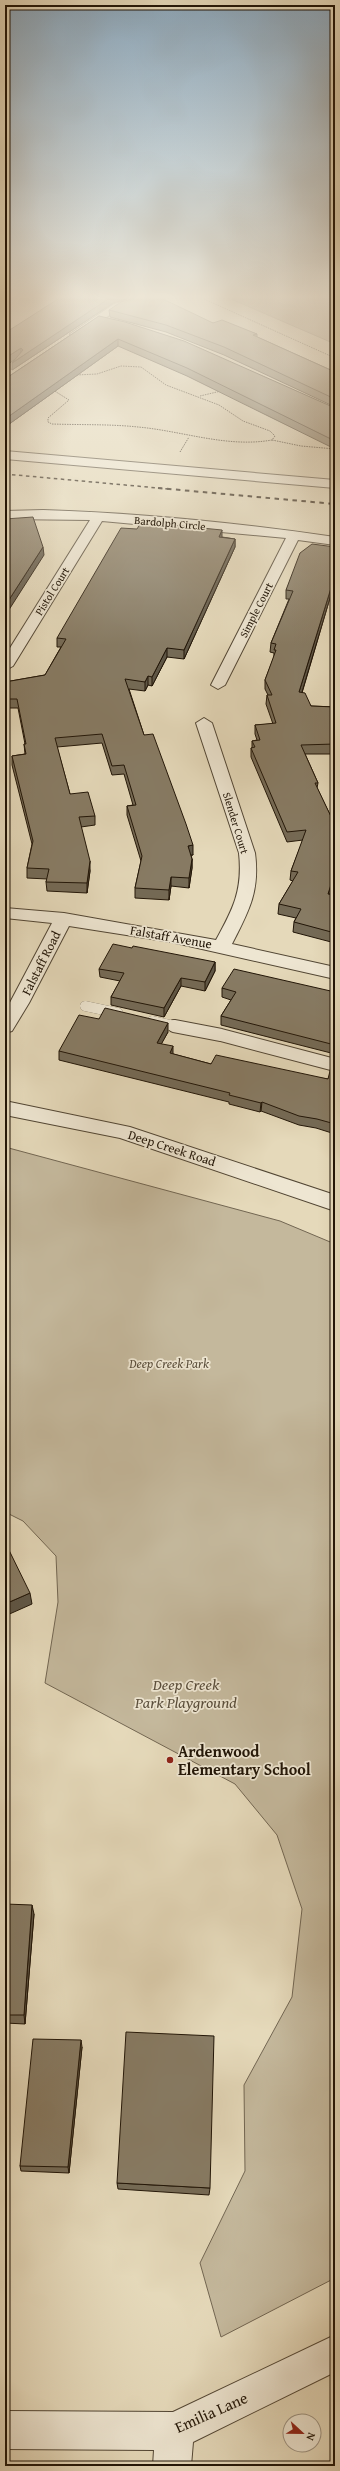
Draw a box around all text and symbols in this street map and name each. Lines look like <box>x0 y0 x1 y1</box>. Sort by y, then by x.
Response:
street label: Bardolph Circle <box>134 512 206 534</box>
street label: Pistol Court <box>31 564 73 618</box>
street label: Simple Court <box>235 580 277 640</box>
street label: Slender Court <box>219 790 253 856</box>
street label: Falstaff Avenue <box>129 920 213 954</box>
street label: Falstaff Road <box>17 927 65 998</box>
street label: Deep Creek Road <box>126 1125 218 1171</box>
park label: Deep Creek Park <box>128 1354 209 1373</box>
park label: Deep Creek Park Playground <box>134 1672 237 1714</box>
place label: Ardenwood Elementary School <box>178 1739 311 1781</box>
marker: Ardenwood Elementary School <box>165 1755 175 1765</box>
street label: Emilia Lane <box>171 2385 251 2439</box>
north arrow <box>282 2413 322 2453</box>
text: N <box>302 2430 320 2444</box>

